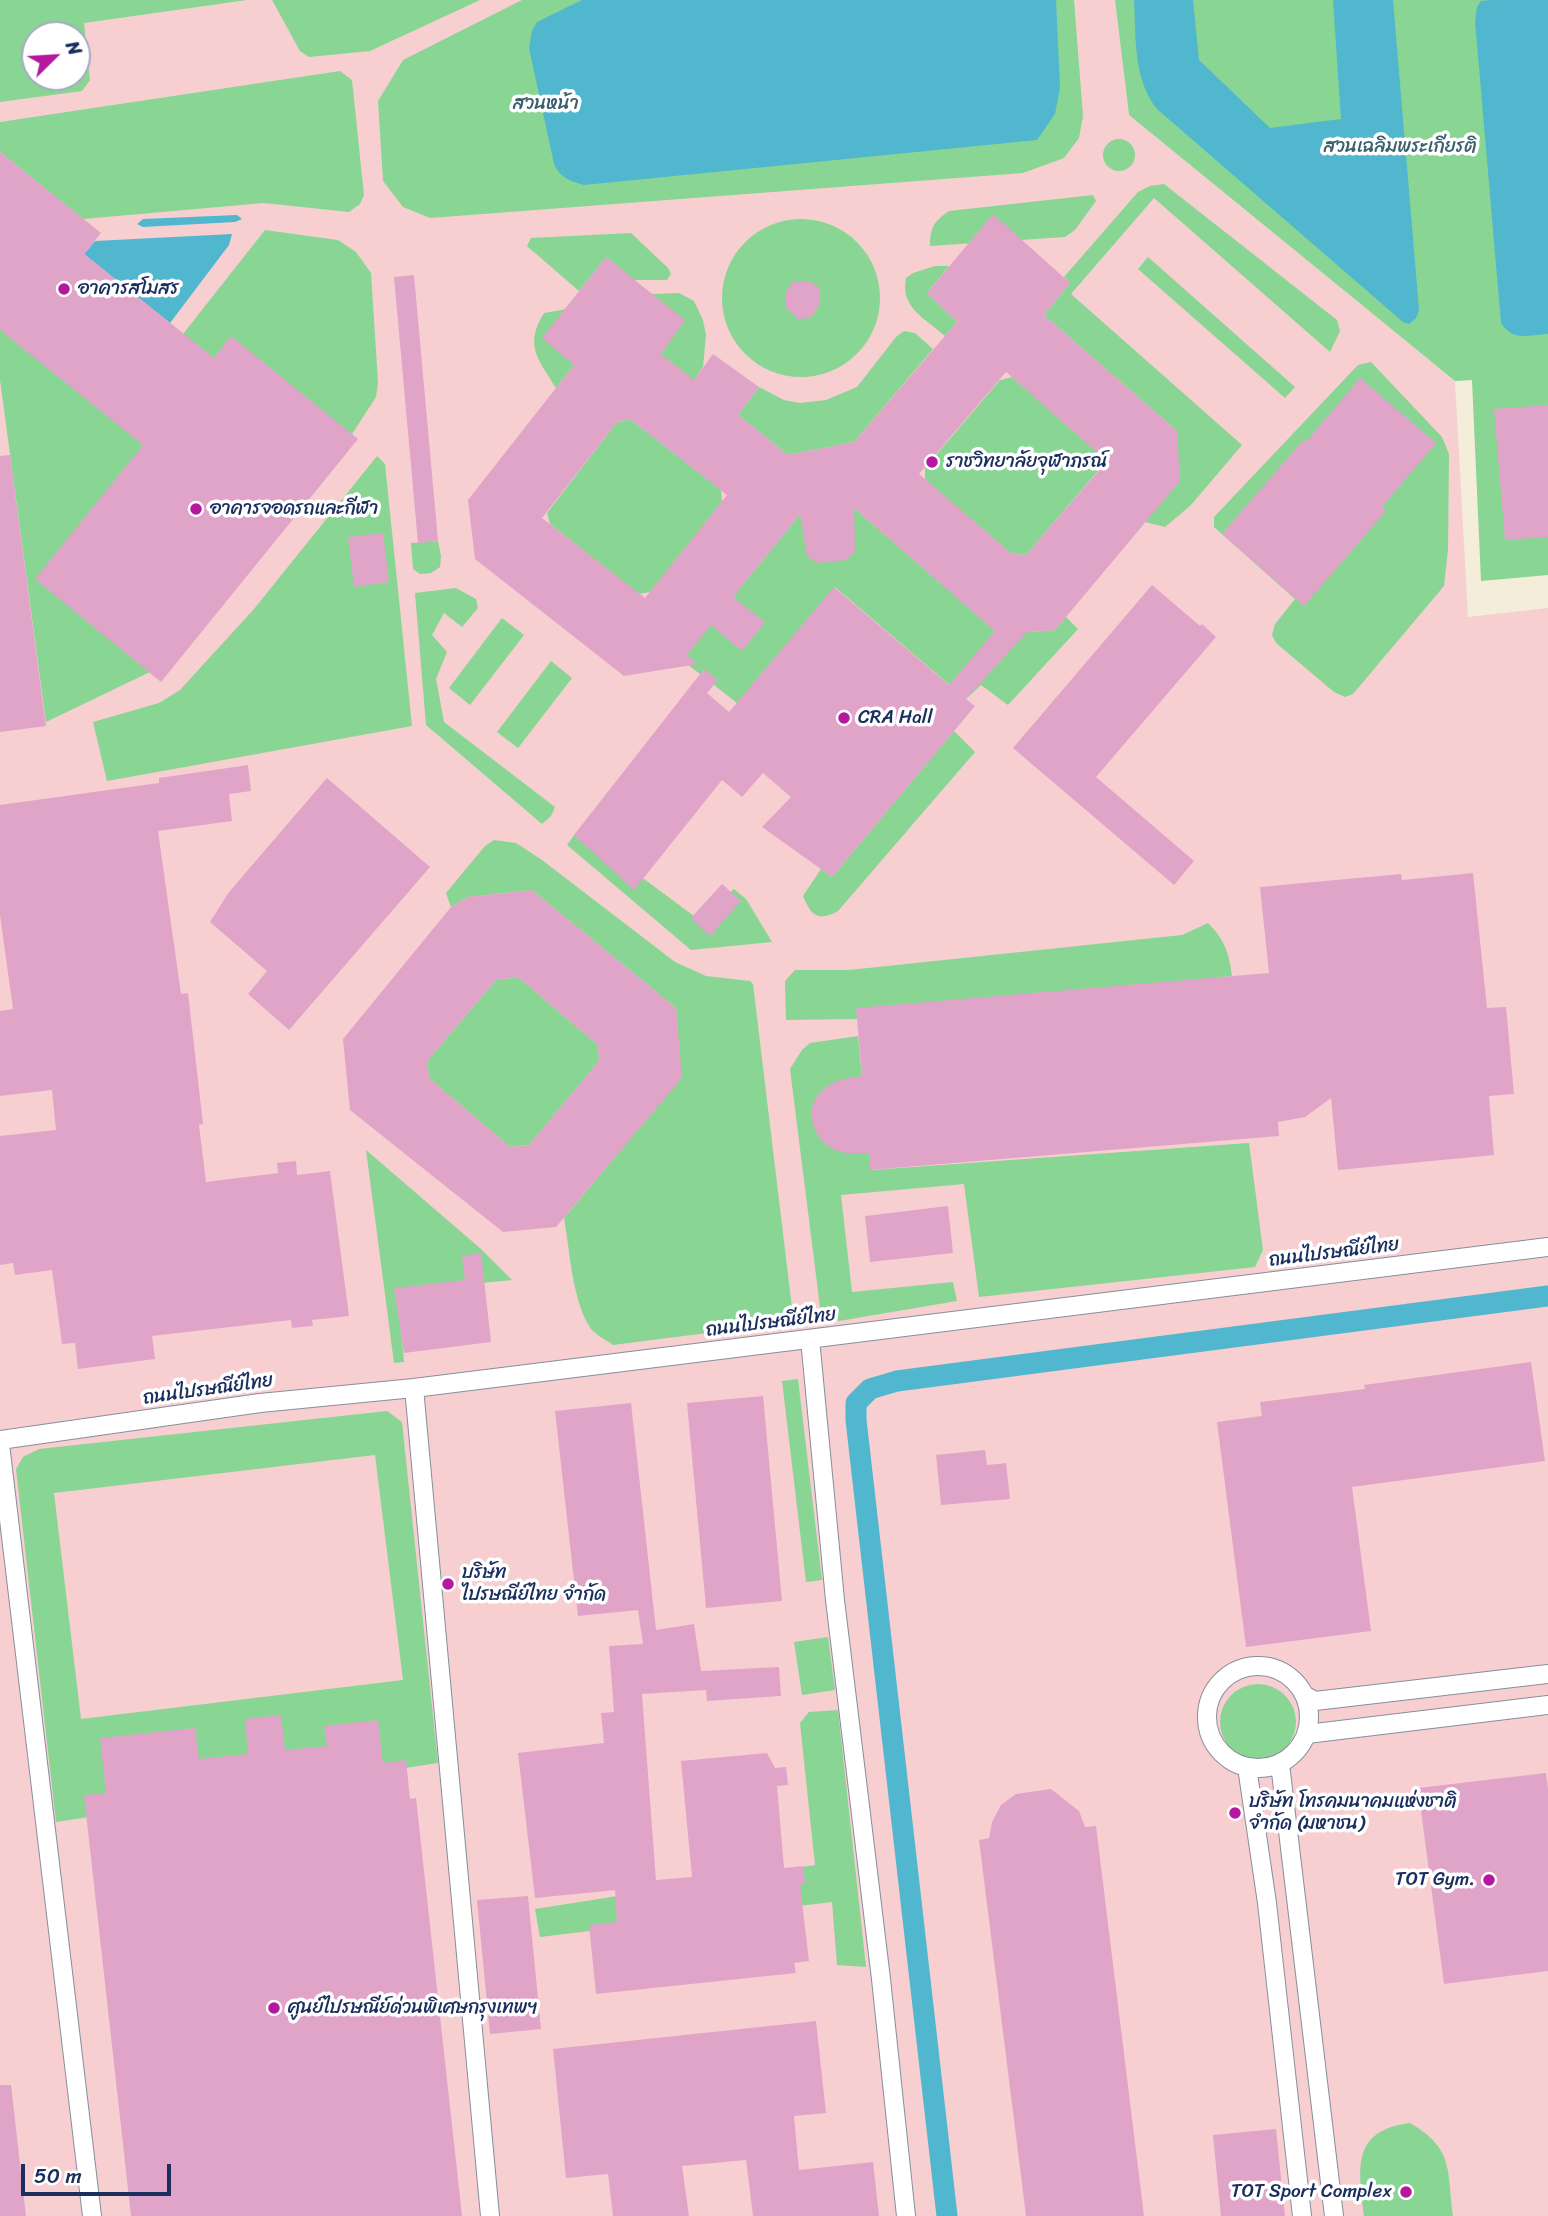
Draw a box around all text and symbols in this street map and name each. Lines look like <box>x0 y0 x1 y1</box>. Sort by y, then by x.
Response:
north arrow <box>21 21 91 91</box>
text: N <box>56 35 92 61</box>
park label: สวนหน้า <box>513 93 579 115</box>
park label: สวนเฉลิมพระเกียรติ <box>1324 136 1476 158</box>
place label: อาคารสโมสร <box>78 278 179 300</box>
marker: อาคารสโมสร <box>56 281 72 297</box>
place label: ราชวิทยาลัยจุฬาภรณ์ <box>946 451 1107 473</box>
marker: ราชวิทยาลัยจุฬาภรณ์ <box>924 454 940 470</box>
place label: อาคารจอดรถและกีฬา <box>210 498 378 520</box>
marker: อาคารจอดรถและกีฬา <box>188 501 204 517</box>
place label: CRA Hall <box>858 707 933 729</box>
marker: CRA Hall <box>836 710 852 726</box>
street label: ถนนไปรษณีย์ไทย <box>1267 1234 1401 1272</box>
street label: ถนนไปรษณีย์ไทย <box>704 1304 838 1342</box>
street label: ถนนไปรษณีย์ไทย <box>141 1370 275 1410</box>
place label: บริษัท ไปรษณีย์ไทย จำกัด <box>462 1562 606 1606</box>
marker: บริษัท ไปรษณีย์ไทย จำกัด <box>440 1576 456 1592</box>
place label: บริษัท โทรคมนาคมแห่งชาติ จำกัด (มหาชน) <box>1249 1791 1456 1835</box>
marker: บริษัท โทรคมนาคมแห่งชาติ จำกัด (มหาชน) <box>1227 1805 1243 1821</box>
place label: TOT Gym. <box>1395 1869 1475 1891</box>
marker: TOT Gym. <box>1481 1872 1497 1888</box>
place label: ศูนย์ไปรษณีย์ด่วนพิเศษกรุงเทพฯ <box>288 1997 538 2019</box>
marker: ศูนย์ไปรษณีย์ด่วนพิเศษกรุงเทพฯ <box>266 2000 282 2016</box>
scale bar <box>24 2150 175 2194</box>
text: 50 m <box>34 2157 82 2195</box>
place label: TOT Sport Complex <box>1231 2181 1392 2203</box>
marker: TOT Sport Complex <box>1398 2184 1414 2200</box>

